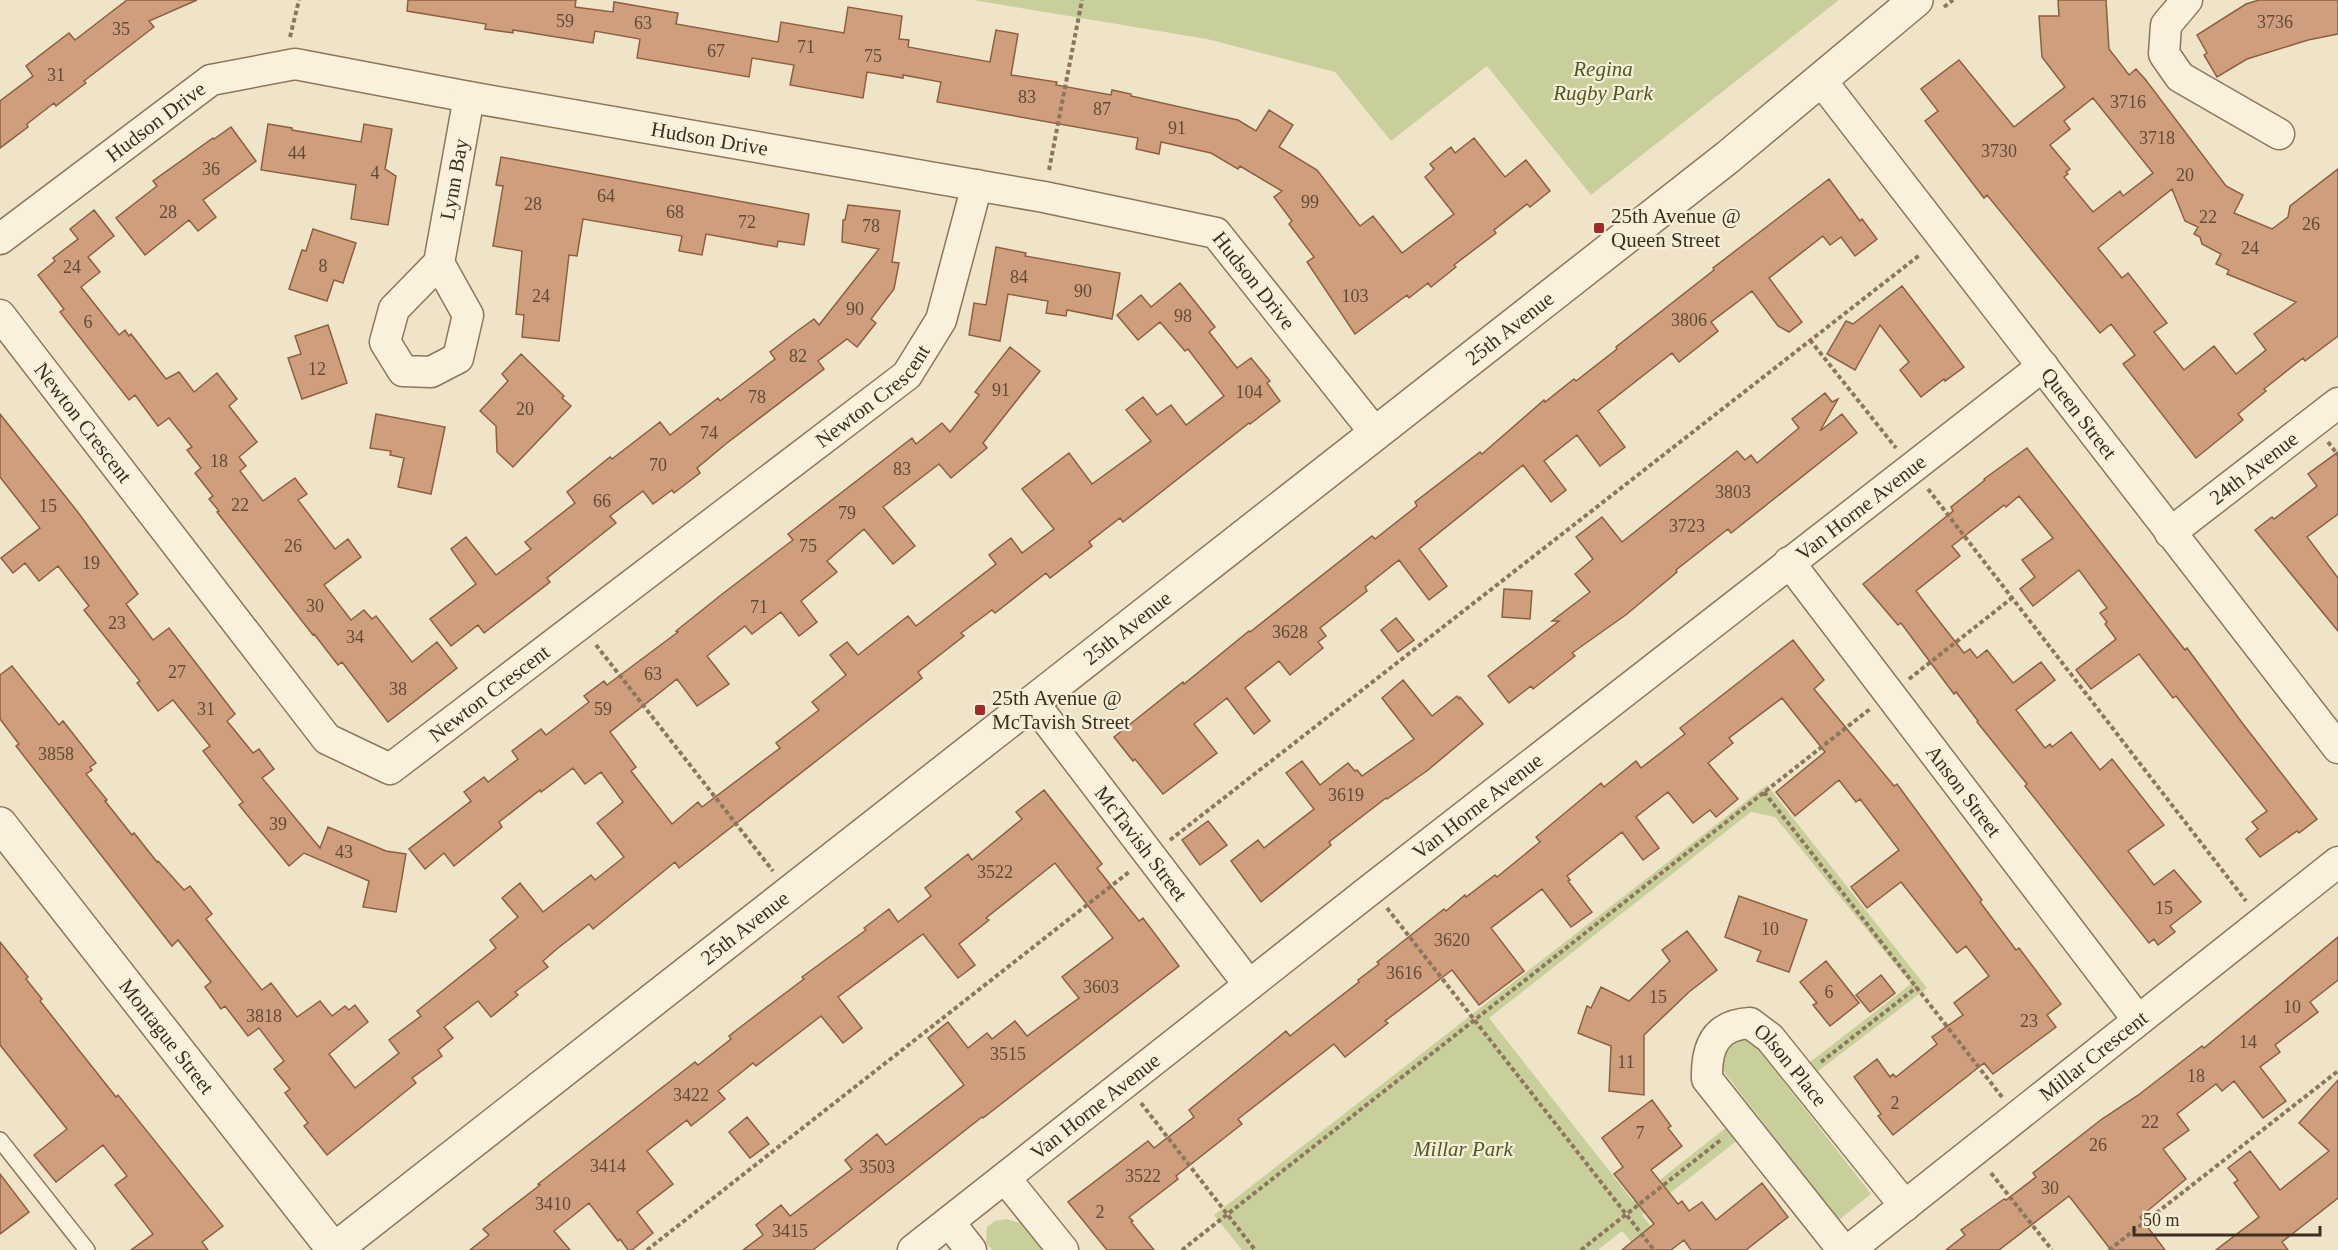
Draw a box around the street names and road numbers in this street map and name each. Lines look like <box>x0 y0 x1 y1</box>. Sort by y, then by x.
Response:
street label: Hudson Drive <box>101 76 210 167</box>
street label: Hudson Drive <box>649 117 770 161</box>
street label: Lynn Bay <box>435 136 473 222</box>
street label: Hudson Drive <box>1208 227 1300 334</box>
street label: 25th Avenue <box>1461 286 1558 370</box>
street label: Newton Crescent <box>811 340 935 452</box>
street label: Newton Crescent <box>29 358 137 488</box>
street label: Queen Street <box>2036 363 2122 464</box>
street label: 24th Avenue <box>2205 426 2303 510</box>
street label: Van Horne Avenue <box>1791 450 1931 566</box>
street label: 25th Avenue <box>1078 586 1176 670</box>
street label: Newton Crescent <box>424 640 554 747</box>
street label: Anson Street <box>1921 740 2006 842</box>
street label: Van Horne Avenue <box>1408 748 1547 864</box>
street label: McTavish Street <box>1090 781 1193 906</box>
street label: 25th Avenue <box>696 886 794 970</box>
street label: Montague Street <box>114 974 219 1099</box>
street label: Millar Crescent <box>2035 1006 2152 1106</box>
street label: Olson Place <box>1749 1018 1832 1111</box>
street label: Van Horne Avenue <box>1026 1048 1165 1165</box>

